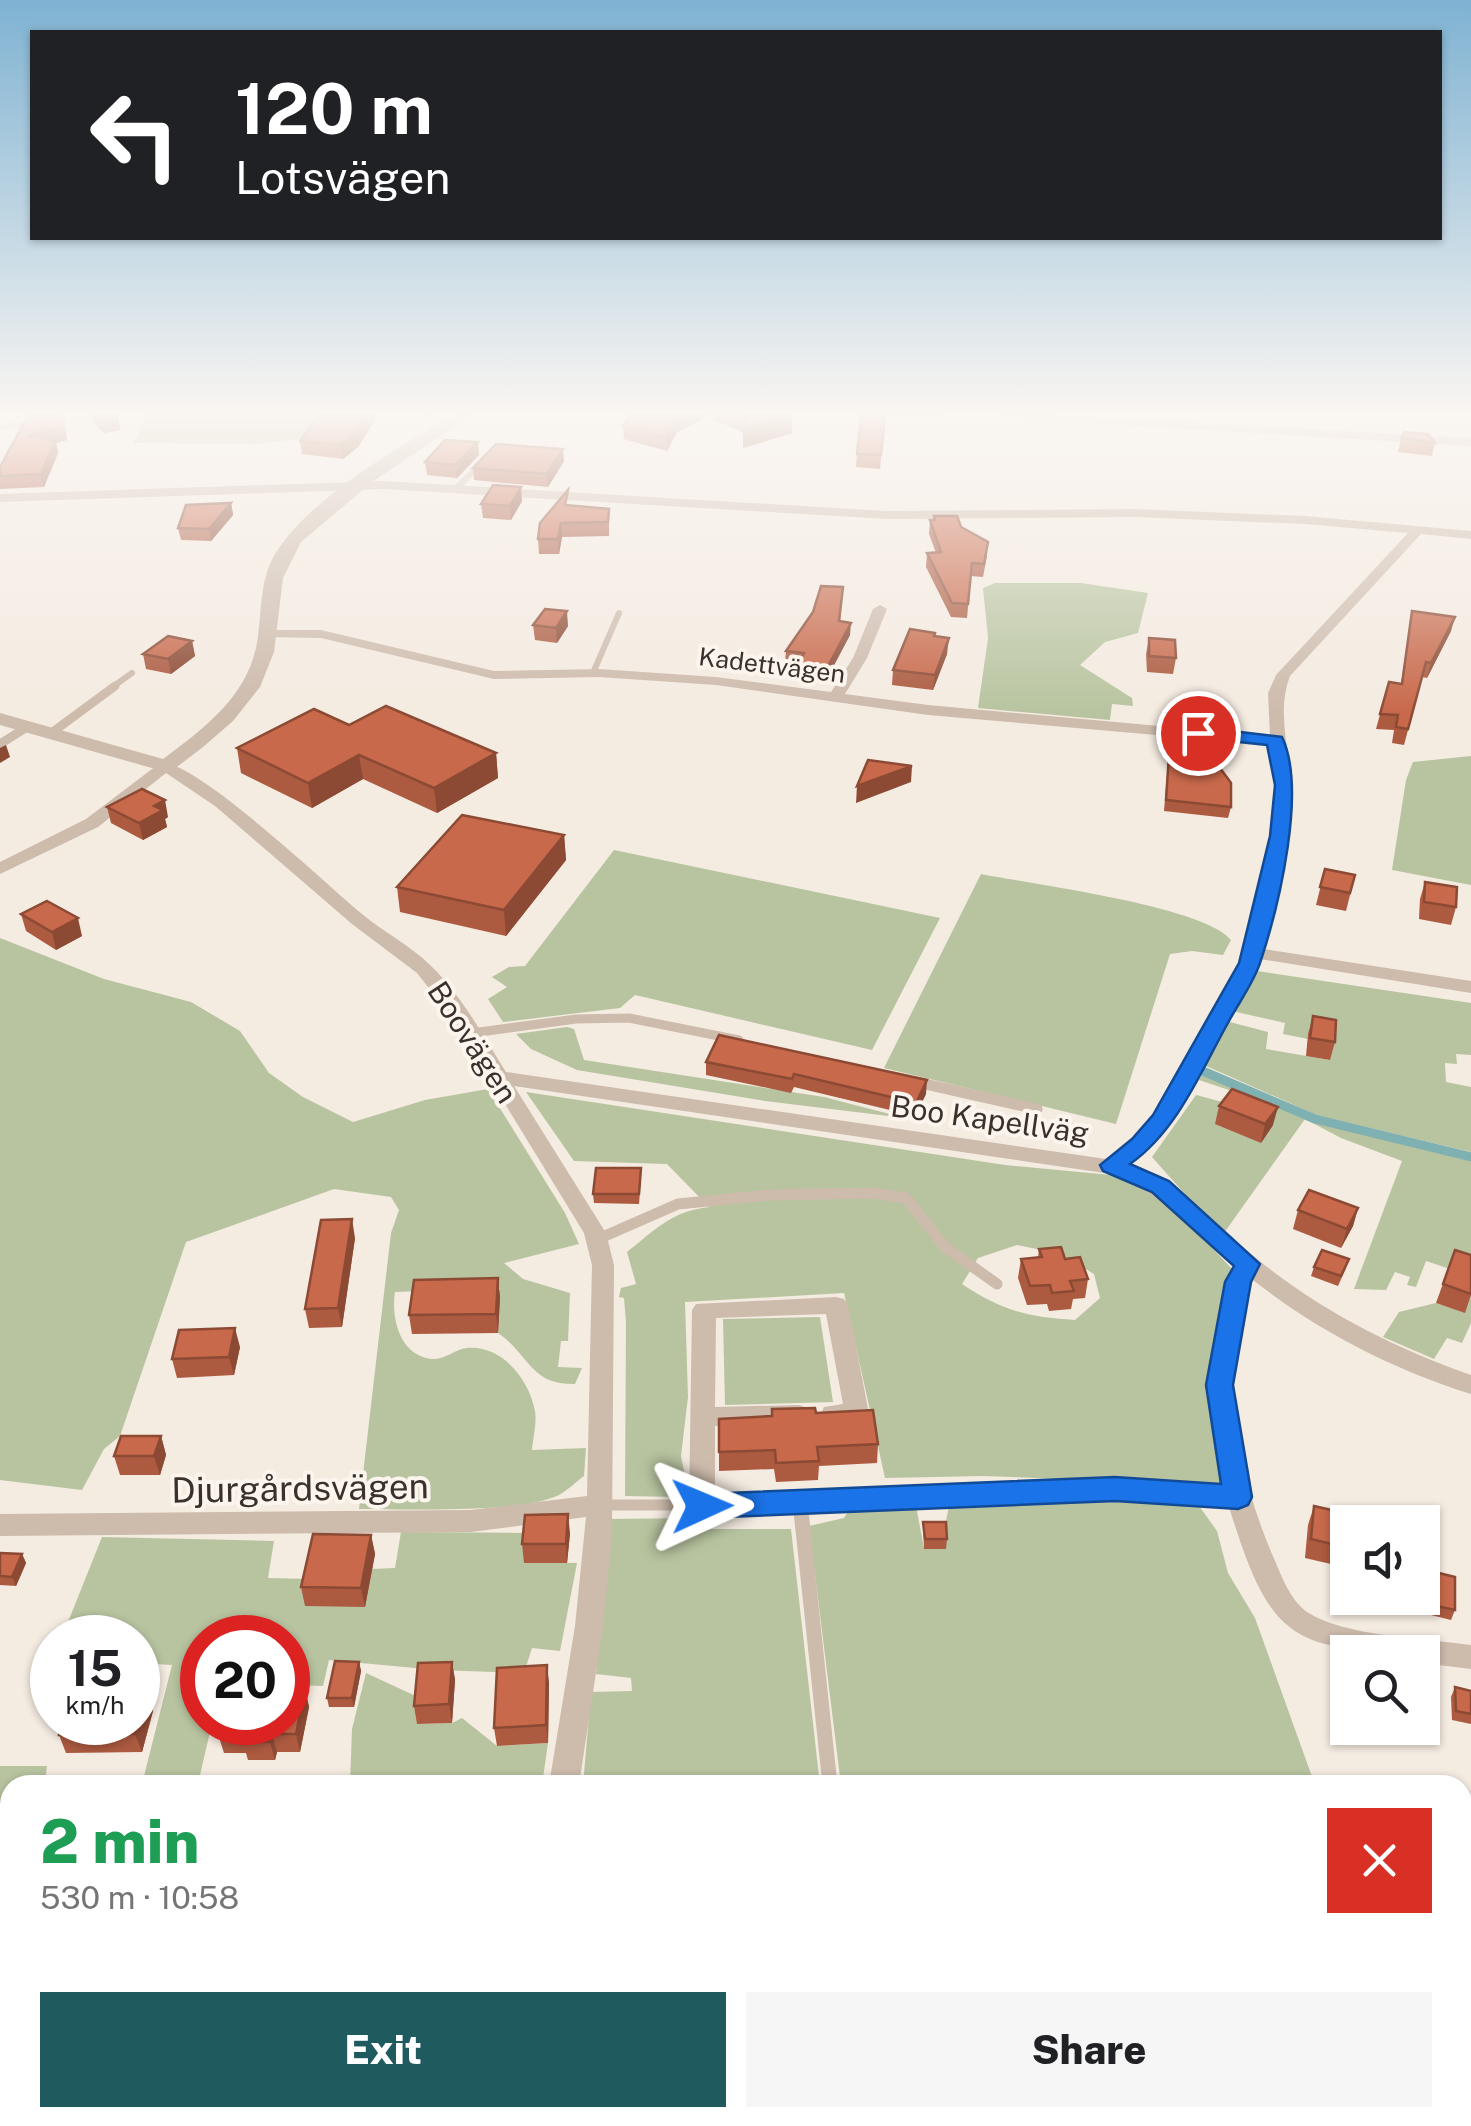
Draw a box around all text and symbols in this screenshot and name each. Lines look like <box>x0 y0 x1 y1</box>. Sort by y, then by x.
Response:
text: 120 m <box>235 67 433 150</box>
icon: left <box>70 70 200 200</box>
text: Lotsvägen <box>235 151 450 204</box>
street label: Kadettvägen <box>697 641 847 689</box>
pin <box>1156 691 1241 776</box>
icon: arrive <box>1171 706 1226 761</box>
street label: Boovägen <box>420 974 526 1110</box>
street label: Boo Kapellväg <box>888 1087 1092 1151</box>
position arrow <box>650 1454 754 1558</box>
street label: Djurgårdsvägen <box>171 1465 429 1511</box>
map controls <box>1330 1505 1440 1745</box>
button: sound <box>1330 1505 1440 1615</box>
speed limit sign: 20 <box>180 1615 310 1745</box>
button: search <box>1330 1635 1440 1745</box>
text: 15 <box>67 1638 123 1697</box>
text: km/h <box>66 1690 124 1720</box>
text: 2 min <box>40 1806 199 1877</box>
button: close <box>1327 1808 1432 1913</box>
text: 530 m · 10:58 <box>40 1879 239 1916</box>
button: Exit <box>40 1992 726 2107</box>
button: Share <box>746 1992 1432 2107</box>

